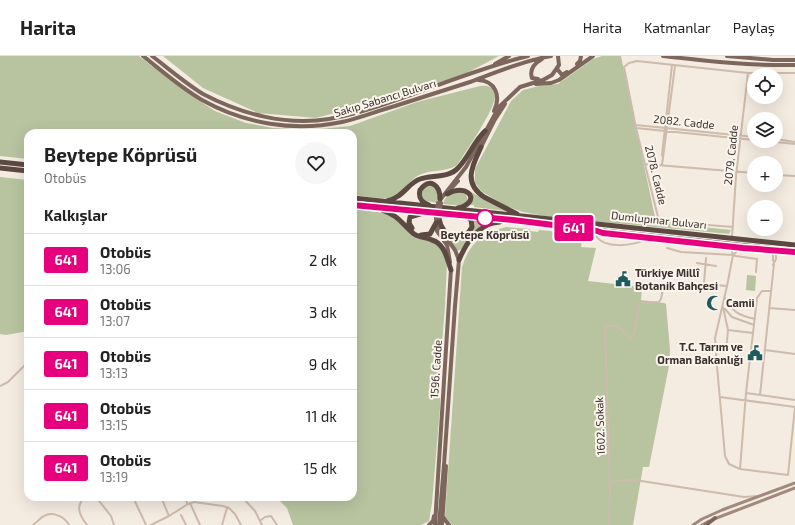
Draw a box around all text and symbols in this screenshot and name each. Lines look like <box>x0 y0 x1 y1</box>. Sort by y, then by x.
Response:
text: Harita <box>20 16 76 39</box>
text: Harita <box>583 19 622 36</box>
text: Katmanlar <box>644 19 711 36</box>
text: Paylaş <box>733 19 775 36</box>
map controls <box>747 68 783 236</box>
button: locate <box>747 68 783 104</box>
street label: Sakıp Sabancı Bulvarı <box>332 76 437 119</box>
street label: 2082. Cadde <box>653 112 715 131</box>
button: layers <box>747 112 783 148</box>
street label: 2079. Cadde <box>721 124 740 186</box>
button: heart <box>295 142 337 184</box>
text: Beytepe Köprüsü <box>44 143 197 166</box>
street label: 2078. Cadde <box>643 144 670 206</box>
button: + <box>747 156 783 192</box>
text: Otobüs <box>44 170 86 186</box>
button: − <box>747 200 783 236</box>
text: Kalkışlar <box>44 206 107 224</box>
street label: Dumlupınar Bulvarı <box>611 208 707 231</box>
marker: Beytepe Köprüsü <box>476 209 494 227</box>
line badge: 641 <box>551 215 597 241</box>
text: 641 <box>562 219 586 236</box>
place label: Beytepe Köprüsü <box>441 228 529 242</box>
text: Otobüs <box>100 243 151 261</box>
text: 641 <box>54 251 78 268</box>
text: 2 dk <box>309 251 337 269</box>
text: 13:06 <box>100 261 131 277</box>
place label: Türkiye Millî Botanik Bahçesi <box>635 266 718 293</box>
public building icon: Türkiye Millî Botanik Bahçesi <box>614 270 632 288</box>
mosque icon: Camii <box>705 294 723 312</box>
text: Otobüs <box>100 295 151 313</box>
place label: Camii <box>726 296 755 309</box>
text: 641 <box>54 303 78 320</box>
text: 3 dk <box>309 303 337 321</box>
text: 13:07 <box>100 313 130 329</box>
street label: 1596. Cadde <box>427 339 444 399</box>
place label: T.C. Tarım ve Orman Bakanlığı <box>657 340 743 366</box>
public building icon: T.C. Tarım ve Orman Bakanlığı <box>746 344 764 362</box>
text: Otobüs <box>100 347 151 365</box>
text: 641 <box>54 355 78 372</box>
text: 9 dk <box>309 355 337 373</box>
text: 13:13 <box>100 365 128 381</box>
street label: 1602. Sokak <box>592 396 607 455</box>
text: Otobüs <box>100 399 151 417</box>
text: 641 <box>54 407 78 424</box>
text: 11 dk <box>305 407 337 425</box>
text: 13:15 <box>100 417 128 433</box>
text: Otobüs <box>100 451 151 469</box>
text: 641 <box>54 459 78 476</box>
text: 15 dk <box>303 459 337 477</box>
text: 13:19 <box>100 469 128 485</box>

